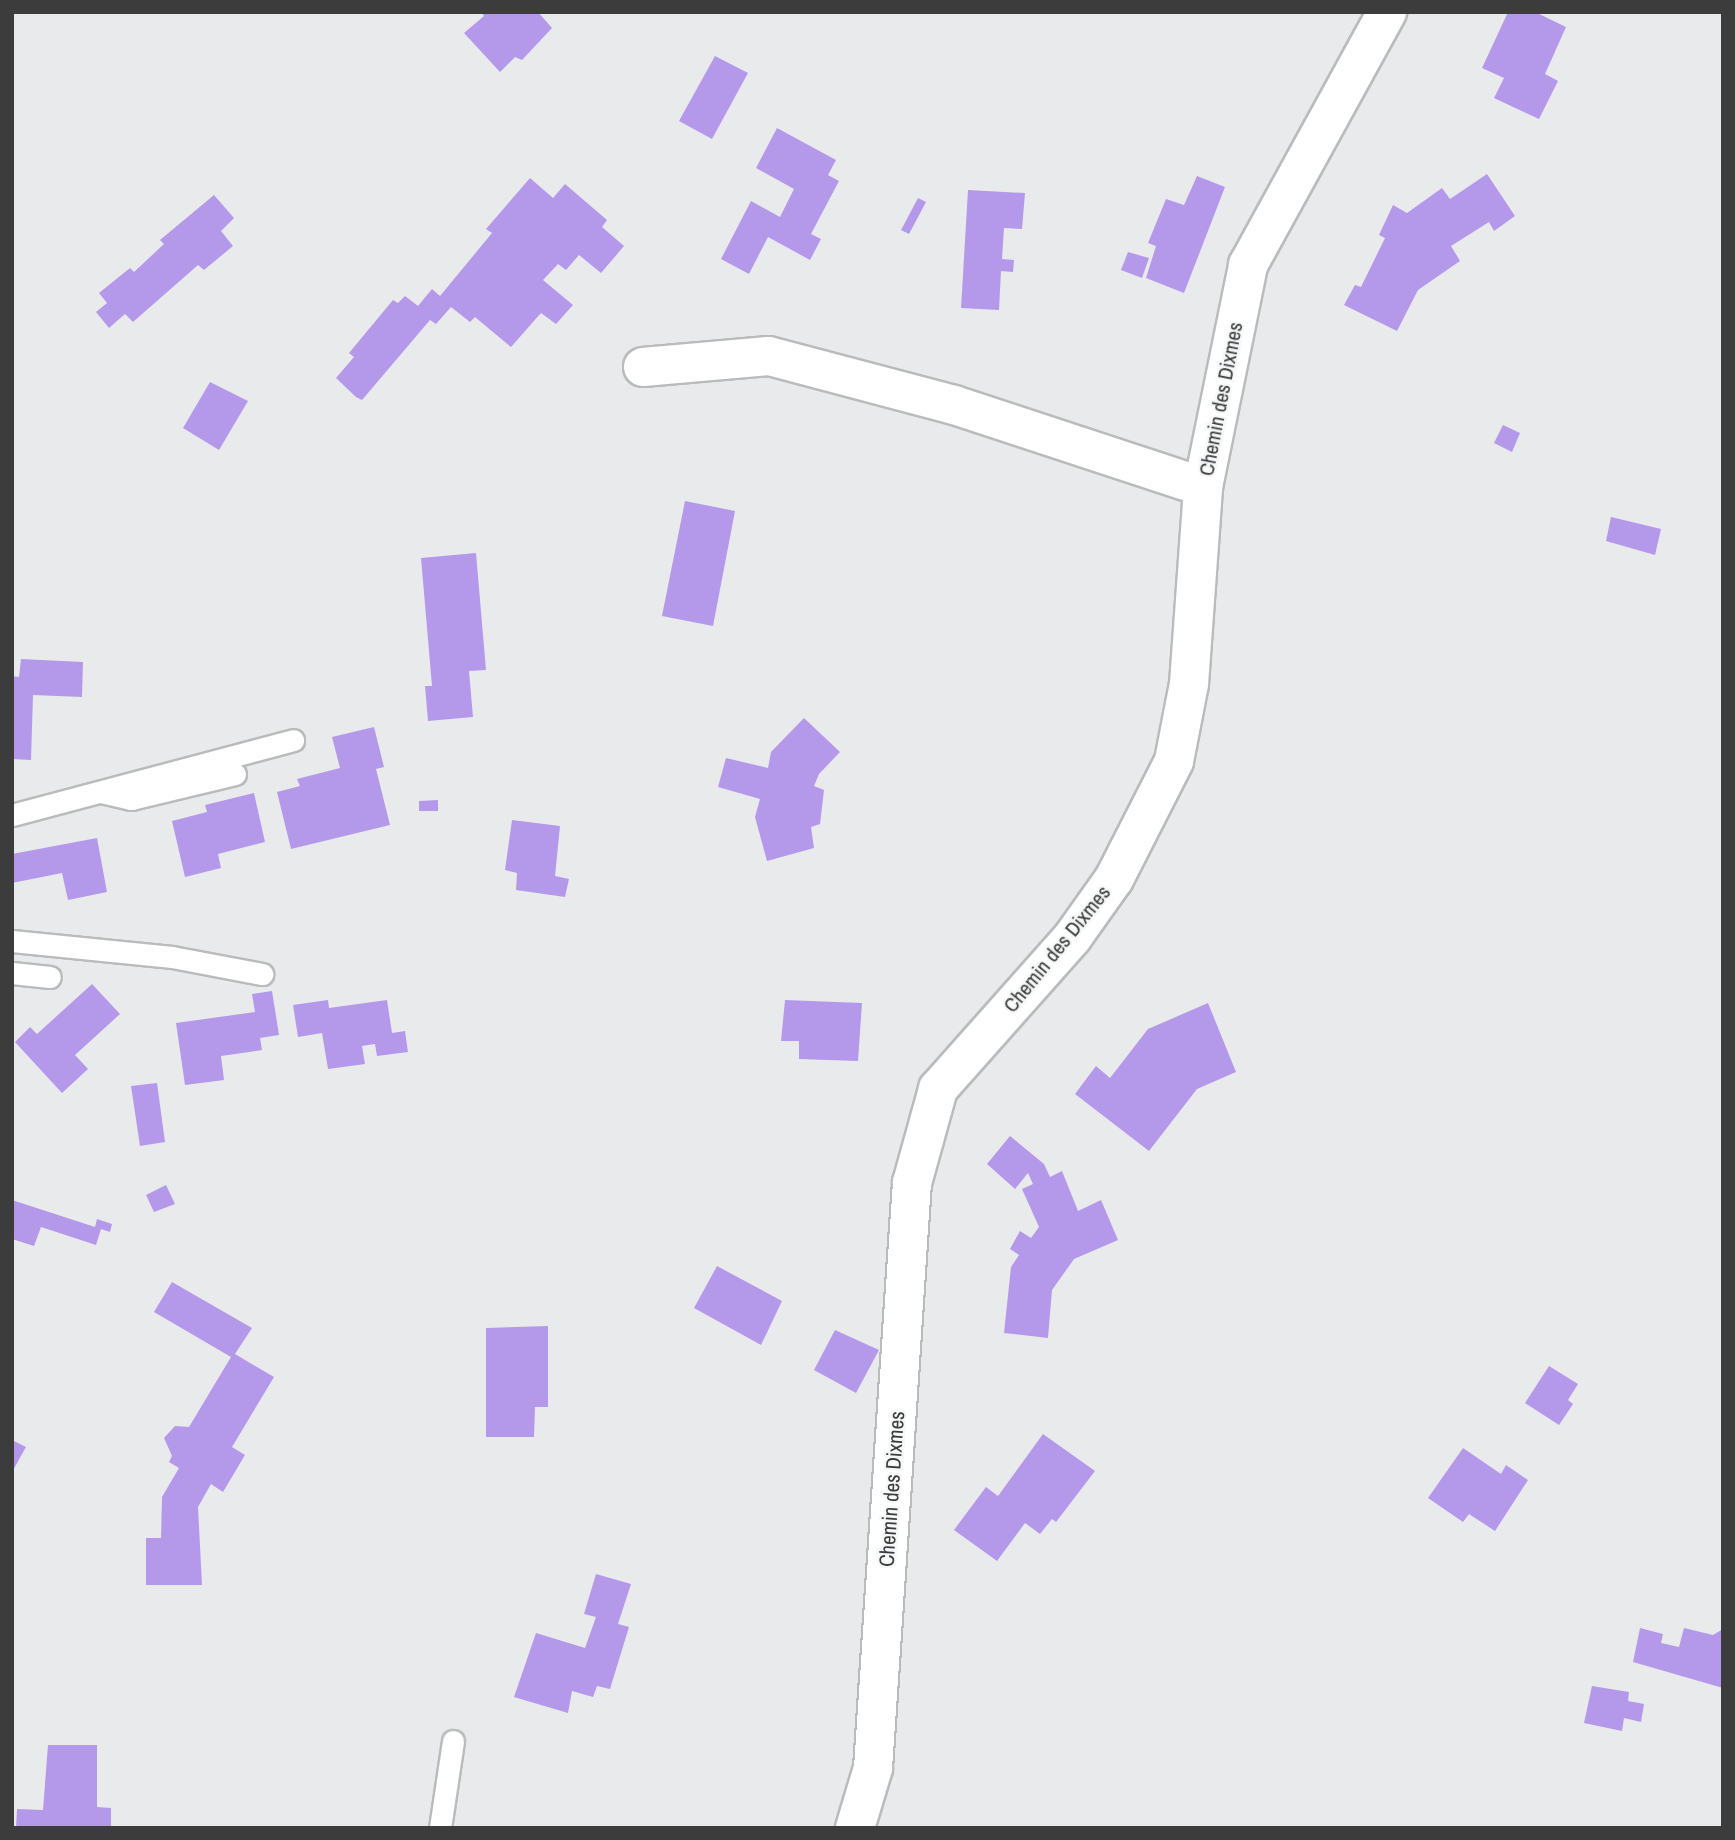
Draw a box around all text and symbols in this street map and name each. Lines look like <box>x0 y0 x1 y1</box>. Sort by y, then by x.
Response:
street label: Chemin des Dixmes <box>1194 320 1248 478</box>
street label: Chemin des Dixmes <box>998 880 1116 1018</box>
street label: Chemin des Dixmes <box>874 1410 910 1568</box>

